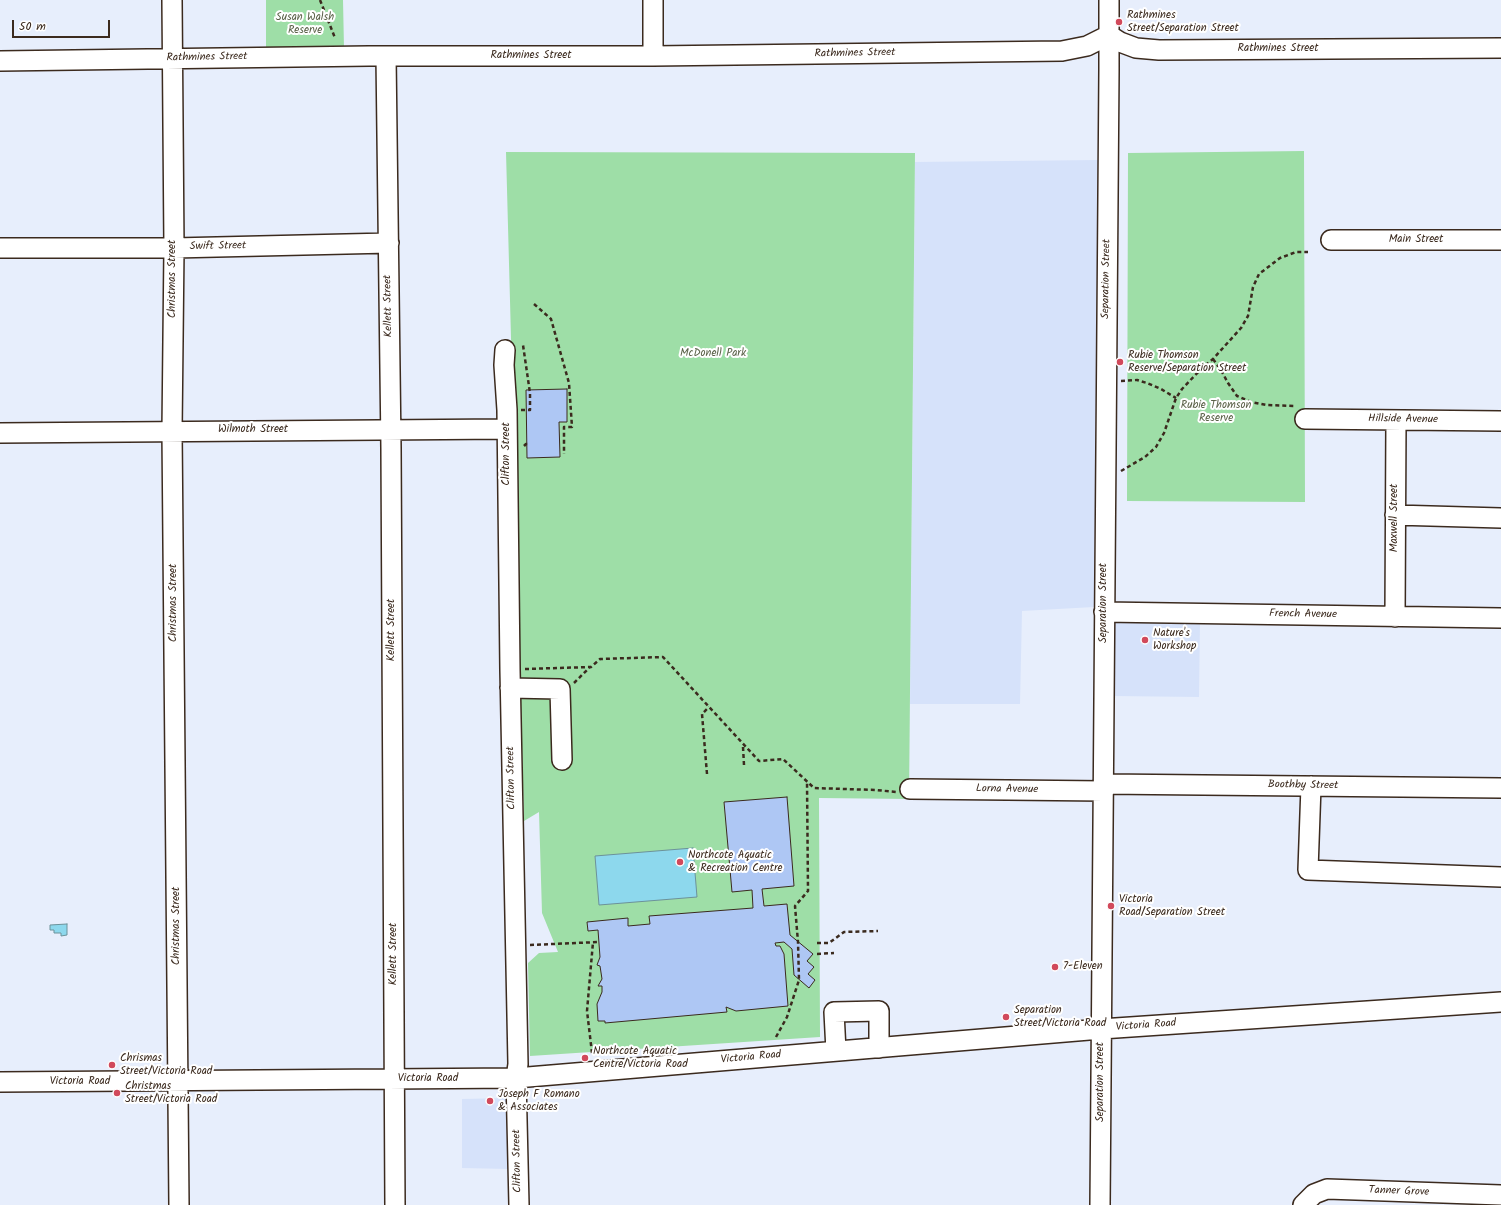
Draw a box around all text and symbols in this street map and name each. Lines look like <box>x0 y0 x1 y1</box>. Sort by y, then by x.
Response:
place label: Rathmines Street/Separation Street <box>1127 9 1239 35</box>
park label: Susan Walsh Reserve <box>276 11 334 37</box>
scale bar <box>14 12 112 38</box>
text: 50 m <box>19 17 46 36</box>
marker: Rathmines Street/Separation Street <box>1114 17 1124 27</box>
street label: Rathmines Street <box>1238 42 1318 56</box>
street label: Rathmines Street <box>814 47 896 61</box>
street label: Rathmines Street <box>491 49 571 63</box>
street label: Rathmines Street <box>166 51 248 65</box>
street label: Main Street <box>1389 233 1443 247</box>
street label: Separation Street <box>1100 239 1114 319</box>
street label: Christmas Street <box>166 240 180 318</box>
street label: Swift Street <box>190 240 246 254</box>
street label: Kellett Street <box>382 275 396 337</box>
park label: McDonell Park <box>680 347 746 361</box>
place label: Rubie Thomson Reserve/Separation Street <box>1128 349 1246 375</box>
marker: Rubie Thomson Reserve/Separation Street <box>1115 357 1125 367</box>
park label: Rubie Thomson Reserve <box>1181 399 1251 425</box>
street label: Hillside Avenue <box>1368 413 1438 427</box>
street label: Clifton Street <box>500 422 514 486</box>
street label: Wilmoth Street <box>218 423 288 437</box>
street label: Maxwell Street <box>1388 484 1402 552</box>
street label: Separation Street <box>1097 563 1111 643</box>
street label: Christmas Street <box>167 564 181 642</box>
street label: Kellett Street <box>385 599 399 661</box>
street label: French Avenue <box>1269 608 1337 622</box>
place label: Nature's Workshop <box>1153 627 1196 653</box>
marker: Nature's Workshop <box>1140 635 1150 645</box>
street label: Clifton Street <box>505 746 519 810</box>
street label: Boothby Street <box>1268 779 1338 793</box>
street label: Lorna Avenue <box>976 783 1038 797</box>
place label: Northcote Aquatic & Recreation Centre <box>688 849 783 875</box>
marker: Northcote Aquatic & Recreation Centre <box>675 857 685 867</box>
street label: Christmas Street <box>170 887 184 965</box>
place label: Victoria Road/Separation Street <box>1119 893 1225 919</box>
marker: Victoria Road/Separation Street <box>1106 901 1116 911</box>
street label: Kellett Street <box>387 923 401 985</box>
place label: 7-Eleven <box>1063 960 1103 974</box>
marker: 7-Eleven <box>1050 962 1060 972</box>
place label: Separation Street/Victoria Road <box>1014 1004 1106 1030</box>
marker: Separation Street/Victoria Road <box>1001 1012 1011 1022</box>
street label: Victoria Road <box>1115 1017 1177 1035</box>
street label: Separation Street <box>1094 1042 1108 1122</box>
place label: Northcote Aquatic Centre/Victoria Road <box>593 1045 688 1071</box>
street label: Victoria Road <box>720 1049 782 1067</box>
place label: Chrismas Street/Victoria Road <box>120 1052 212 1078</box>
marker: Northcote Aquatic Centre/Victoria Road <box>580 1053 590 1063</box>
marker: Chrismas Street/Victoria Road <box>107 1060 117 1070</box>
street label: Victoria Road <box>398 1072 458 1086</box>
street label: Victoria Road <box>50 1075 110 1089</box>
place label: Christmas Street/Victoria Road <box>125 1080 217 1106</box>
marker: Christmas Street/Victoria Road <box>112 1088 122 1098</box>
place label: Joseph F Romano & Associates <box>498 1088 580 1114</box>
marker: Joseph F Romano & Associates <box>485 1096 495 1106</box>
street label: Clifton Street <box>511 1129 525 1193</box>
street label: Tanner Grove <box>1368 1184 1430 1200</box>

